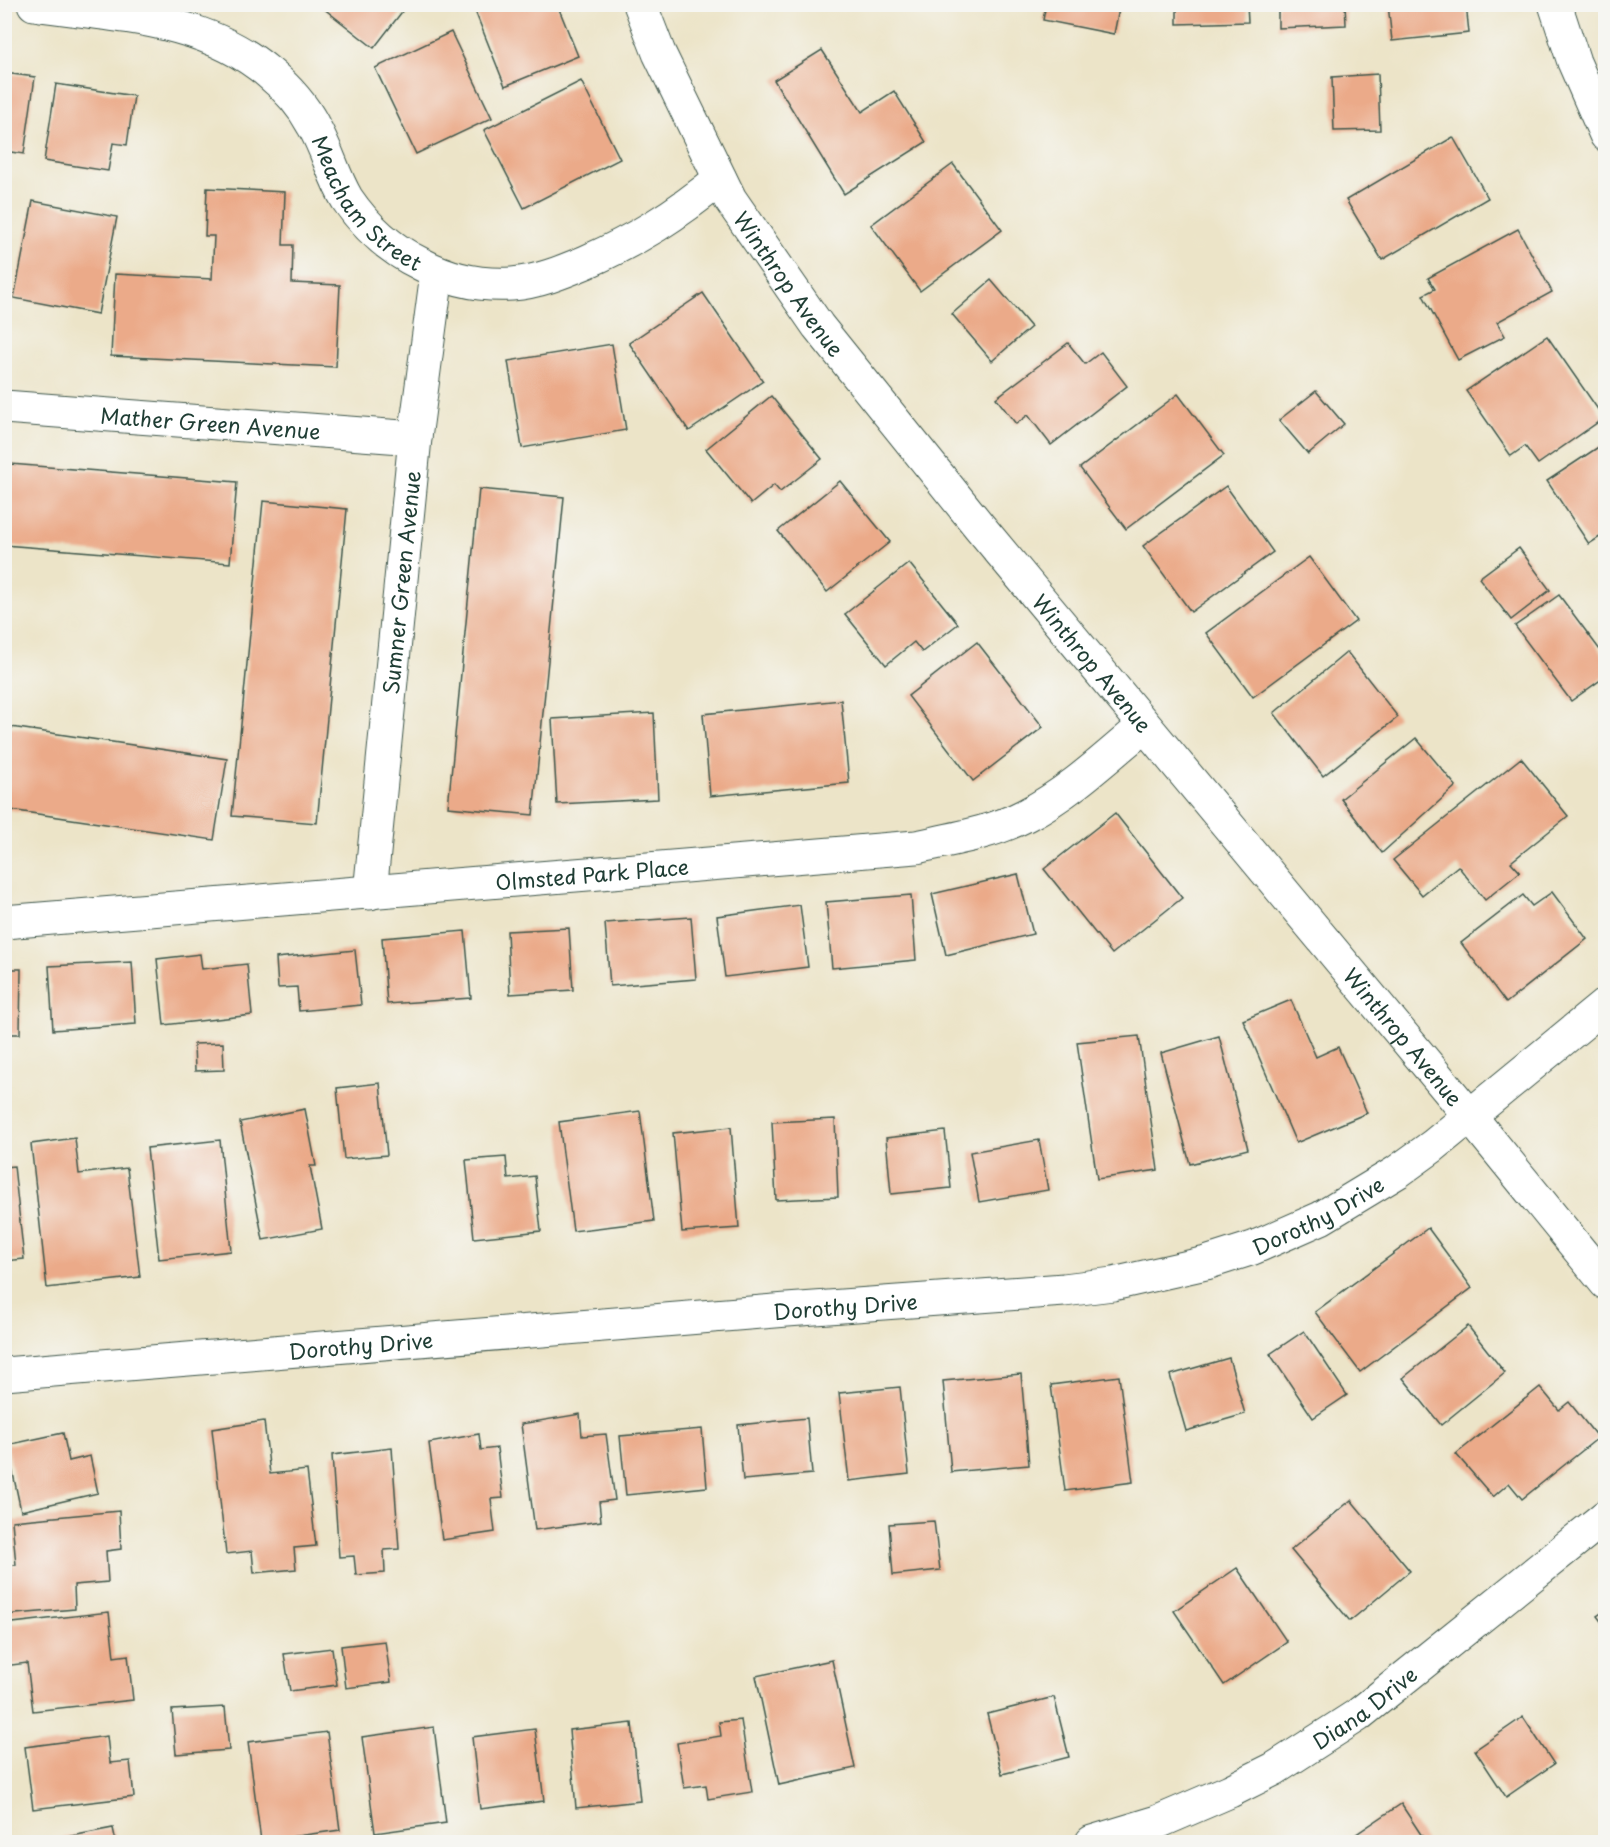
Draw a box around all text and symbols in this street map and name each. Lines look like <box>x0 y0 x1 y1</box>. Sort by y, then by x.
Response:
street label: Meacham Street <box>305 130 428 278</box>
street label: Winthrop Avenue <box>727 204 852 363</box>
street label: Mather Green Avenue <box>99 398 322 447</box>
street label: Sumner Green Avenue <box>374 469 428 696</box>
street label: Winthrop Avenue <box>1025 586 1160 739</box>
street label: Olmsted Park Place <box>494 850 690 898</box>
street label: Winthrop Avenue <box>1336 960 1471 1113</box>
street label: Dorothy Drive <box>1247 1168 1390 1263</box>
street label: Dorothy Drive <box>772 1285 919 1327</box>
street label: Dorothy Drive <box>287 1323 434 1367</box>
street label: Diana Drive <box>1306 1658 1423 1757</box>

